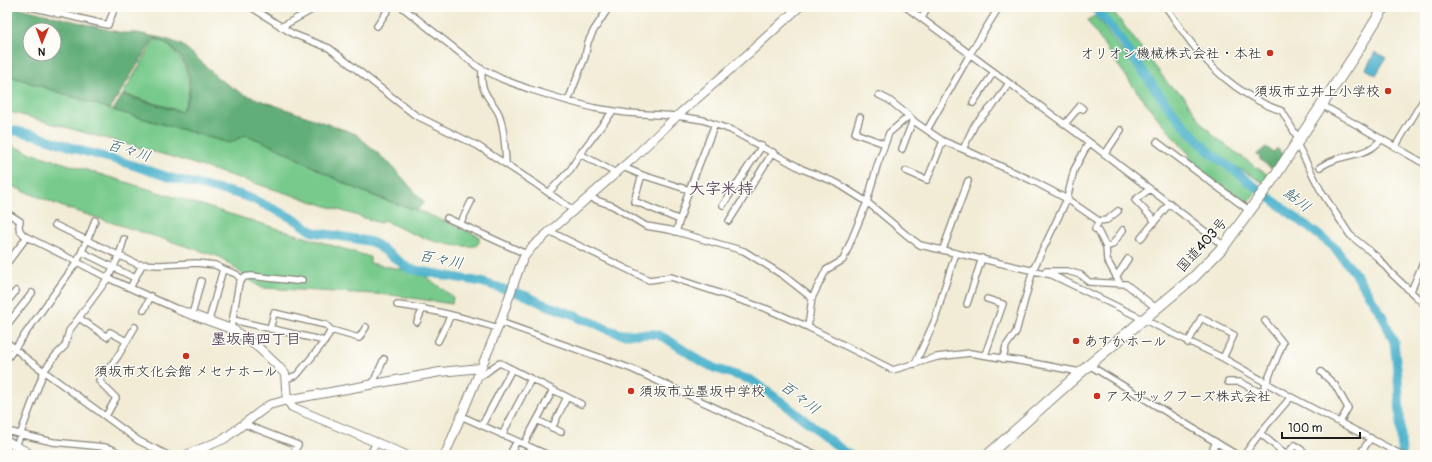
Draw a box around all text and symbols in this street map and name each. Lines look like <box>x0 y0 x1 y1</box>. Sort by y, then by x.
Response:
north arrow <box>22 22 62 62</box>
text: N <box>37 45 46 58</box>
place label: オリオン機械株式会社・本社 <box>1080 45 1262 62</box>
marker: オリオン機械株式会社・本社 <box>1265 48 1275 58</box>
place label: 須坂市立井上小学校 <box>1254 83 1380 100</box>
marker: 須坂市立井上小学校 <box>1383 86 1393 96</box>
water label: 百々川 <box>105 135 153 167</box>
district label: 大字米持 <box>689 179 754 199</box>
water label: 鮎川 <box>1279 183 1315 217</box>
street label: 国道403号 <box>1173 214 1231 276</box>
water label: 百々川 <box>417 246 465 274</box>
district label: 墨坂南四丁目 <box>211 330 301 349</box>
place label: あすかホール <box>1084 333 1167 350</box>
marker: あすかホール <box>1071 336 1081 346</box>
marker: 須坂市文化会館 メセナホール <box>181 351 191 361</box>
place label: 須坂市文化会館 メセナホール <box>94 363 278 380</box>
water label: 百々川 <box>776 377 824 419</box>
place label: 須坂市立墨坂中学校 <box>639 383 765 400</box>
marker: 須坂市立墨坂中学校 <box>626 386 636 396</box>
place label: アスザックフーズ株式会社 <box>1105 388 1272 405</box>
marker: アスザックフーズ株式会社 <box>1092 391 1102 401</box>
scale bar <box>1282 414 1360 440</box>
text: 100 m <box>1288 421 1323 436</box>

